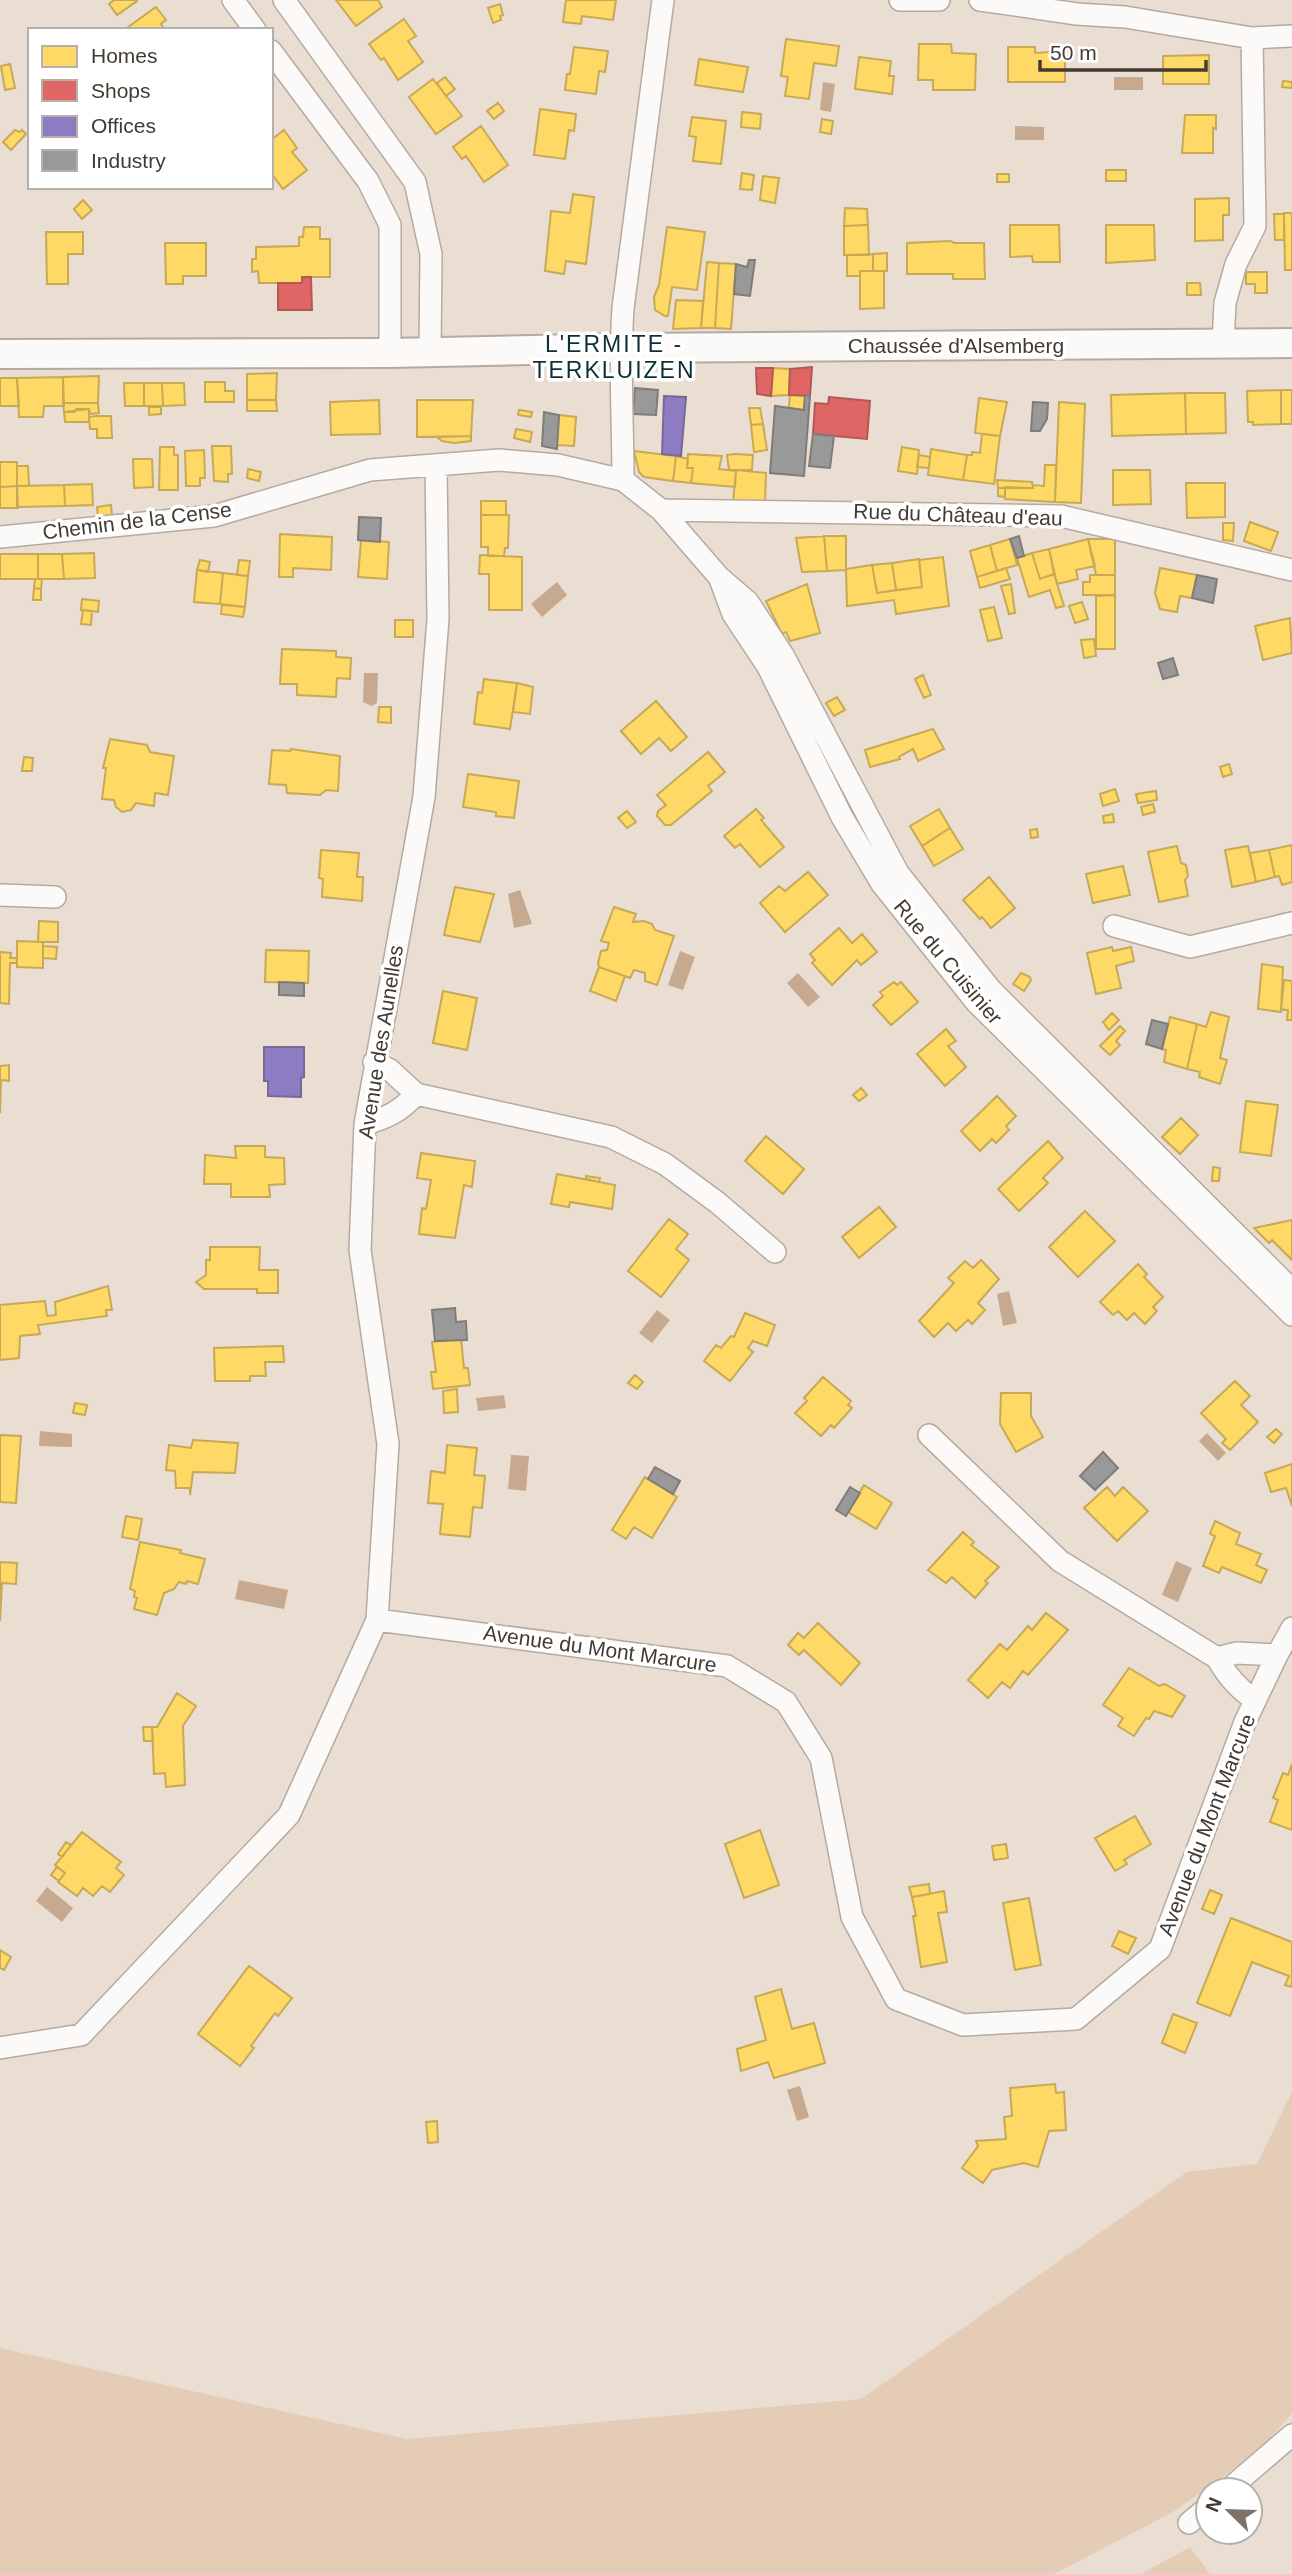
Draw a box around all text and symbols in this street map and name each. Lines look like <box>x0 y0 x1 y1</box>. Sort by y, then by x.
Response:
legend <box>28 28 273 189</box>
scale bar <box>1040 28 1206 72</box>
text: 50 m <box>1050 41 1097 64</box>
text: Homes <box>91 44 158 67</box>
text: Shops <box>91 79 151 102</box>
text: Offices <box>91 114 156 137</box>
text: Industry <box>91 149 166 172</box>
district label: L'ERMITE - TERKLUIZEN <box>532 331 696 383</box>
street label: Chaussée d'Alsemberg <box>848 334 1064 357</box>
street label: Chemin de la Cense <box>41 497 233 544</box>
street label: Rue du Château d'eau <box>853 499 1063 530</box>
street label: Rue du Cuisinier <box>890 895 1007 1029</box>
street label: Avenue des Aunelles <box>354 943 407 1140</box>
street label: Avenue du Mont Marcure <box>482 1621 718 1676</box>
street label: Avenue du Mont Marcure <box>1154 1711 1259 1939</box>
north arrow <box>1194 2476 1264 2546</box>
text: N <box>1201 2494 1226 2515</box>

